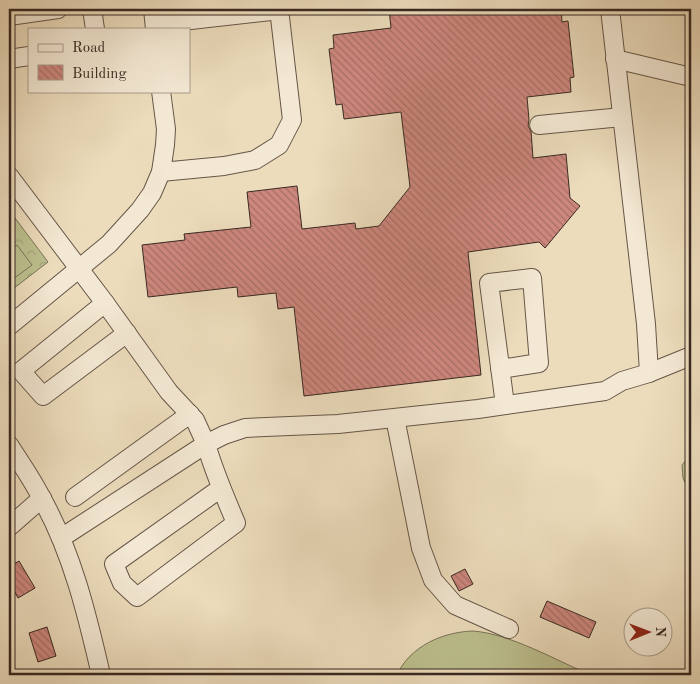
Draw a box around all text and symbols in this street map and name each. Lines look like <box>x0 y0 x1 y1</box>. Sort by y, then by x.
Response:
legend <box>28 28 190 92</box>
text: Road <box>72 41 106 56</box>
text: Building <box>72 67 127 82</box>
north arrow <box>622 606 672 656</box>
text: N <box>653 626 667 638</box>

